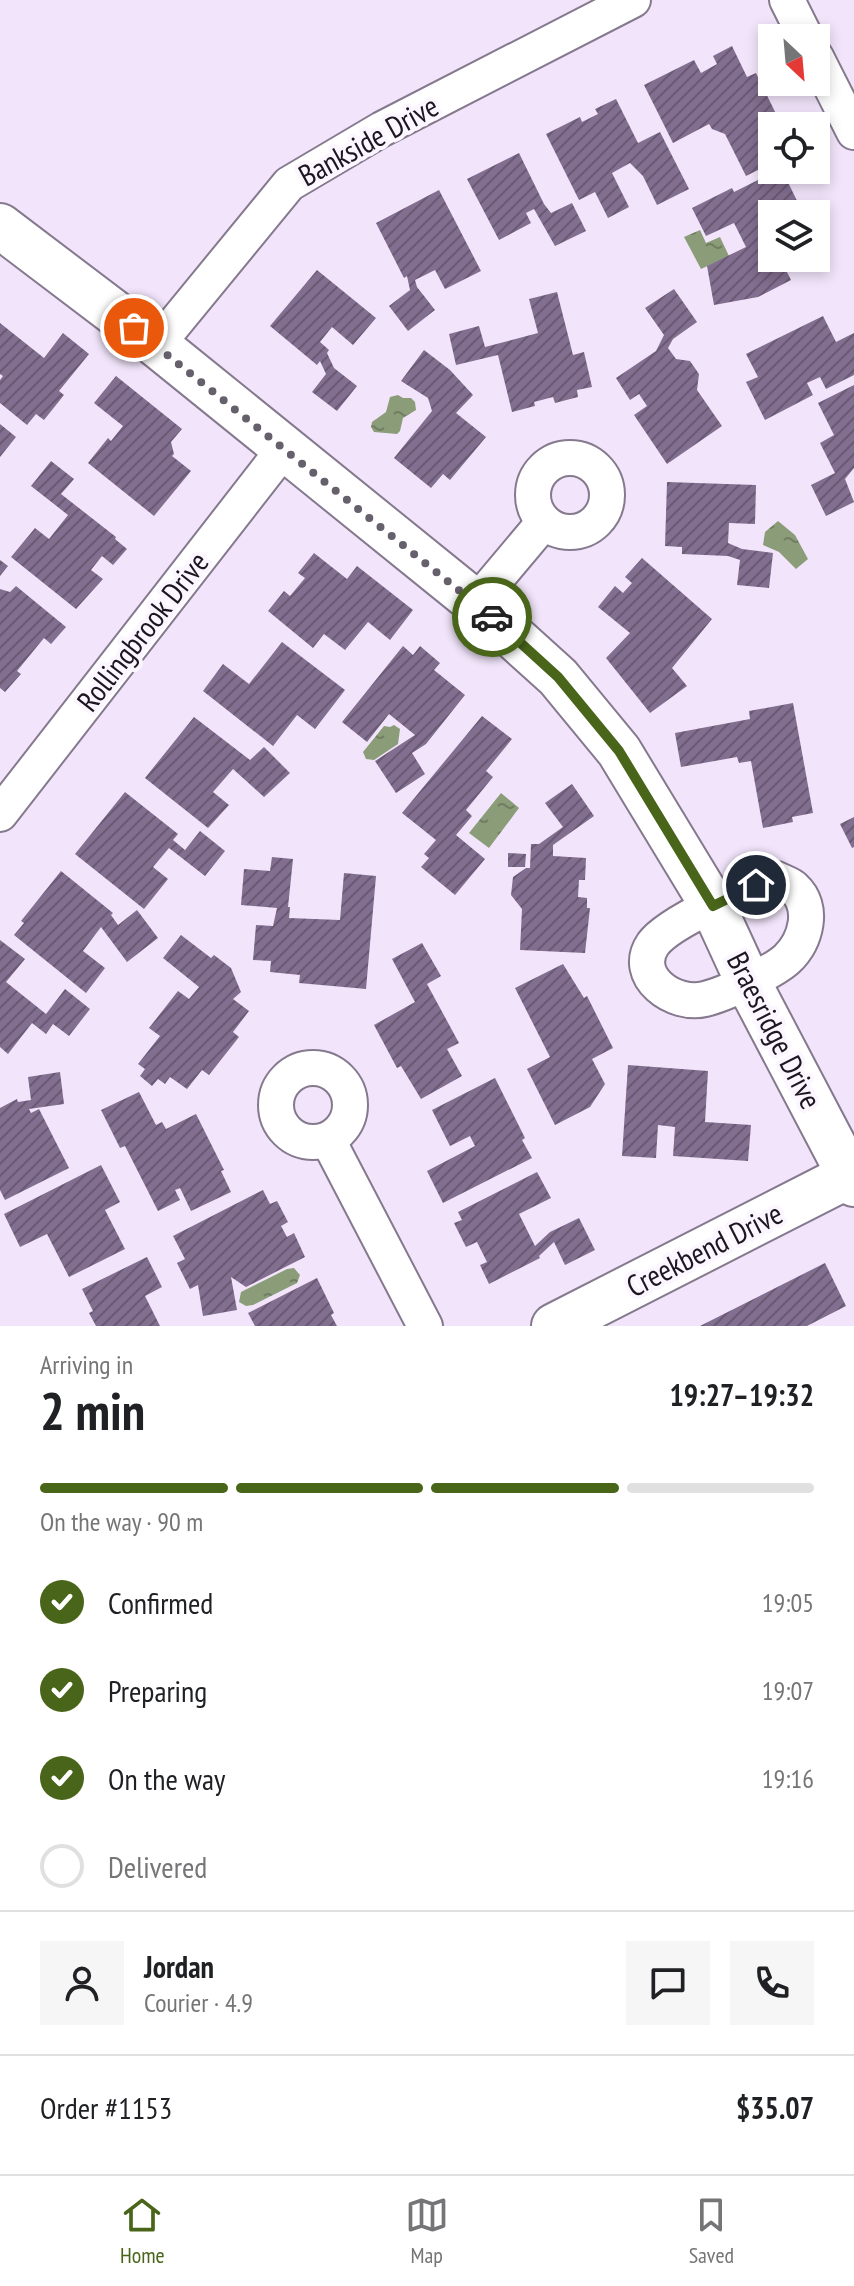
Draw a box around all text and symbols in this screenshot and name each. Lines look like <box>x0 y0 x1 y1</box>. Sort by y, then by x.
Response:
north arrow <box>758 24 830 96</box>
map controls <box>758 24 830 272</box>
street label: Bankside Drive <box>291 86 445 194</box>
button: locate <box>758 112 830 184</box>
button: layers <box>758 200 830 272</box>
pin <box>100 294 168 362</box>
icon: bag <box>112 306 156 350</box>
street label: Rollingbrook Drive <box>68 543 216 719</box>
courier <box>452 577 532 657</box>
icon: car <box>470 595 514 639</box>
pin <box>722 851 790 919</box>
icon: home <box>734 863 778 907</box>
street label: Braesridge Drive <box>719 945 831 1115</box>
street label: Creekbend Drive <box>619 1193 789 1305</box>
text: Arriving in <box>40 1348 133 1381</box>
text: 19:27–19:32 <box>670 1375 814 1414</box>
text: 2 min <box>40 1377 145 1444</box>
text: On the way · 90 m <box>40 1505 203 1538</box>
icon: check <box>40 1580 84 1624</box>
text: Confirmed <box>108 1583 213 1622</box>
text: 19:05 <box>762 1586 814 1619</box>
icon: check <box>40 1668 84 1712</box>
text: Preparing <box>108 1671 207 1710</box>
text: 19:07 <box>762 1674 814 1707</box>
icon: check <box>40 1756 84 1800</box>
text: On the way <box>108 1759 225 1798</box>
text: 19:16 <box>762 1762 814 1795</box>
text: Delivered <box>108 1847 207 1886</box>
button: person <box>40 1941 124 2025</box>
button: chat <box>626 1941 710 2025</box>
button: phone <box>730 1941 814 2025</box>
text: Jordan <box>144 1947 214 1986</box>
text: Courier · 4.9 <box>144 1986 253 2019</box>
text: Order #1153 <box>40 2088 172 2127</box>
text: $35.07 <box>736 2088 814 2127</box>
tab: Home <box>120 2193 165 2269</box>
tab: Map <box>405 2193 449 2269</box>
tab: Saved <box>689 2193 734 2269</box>

